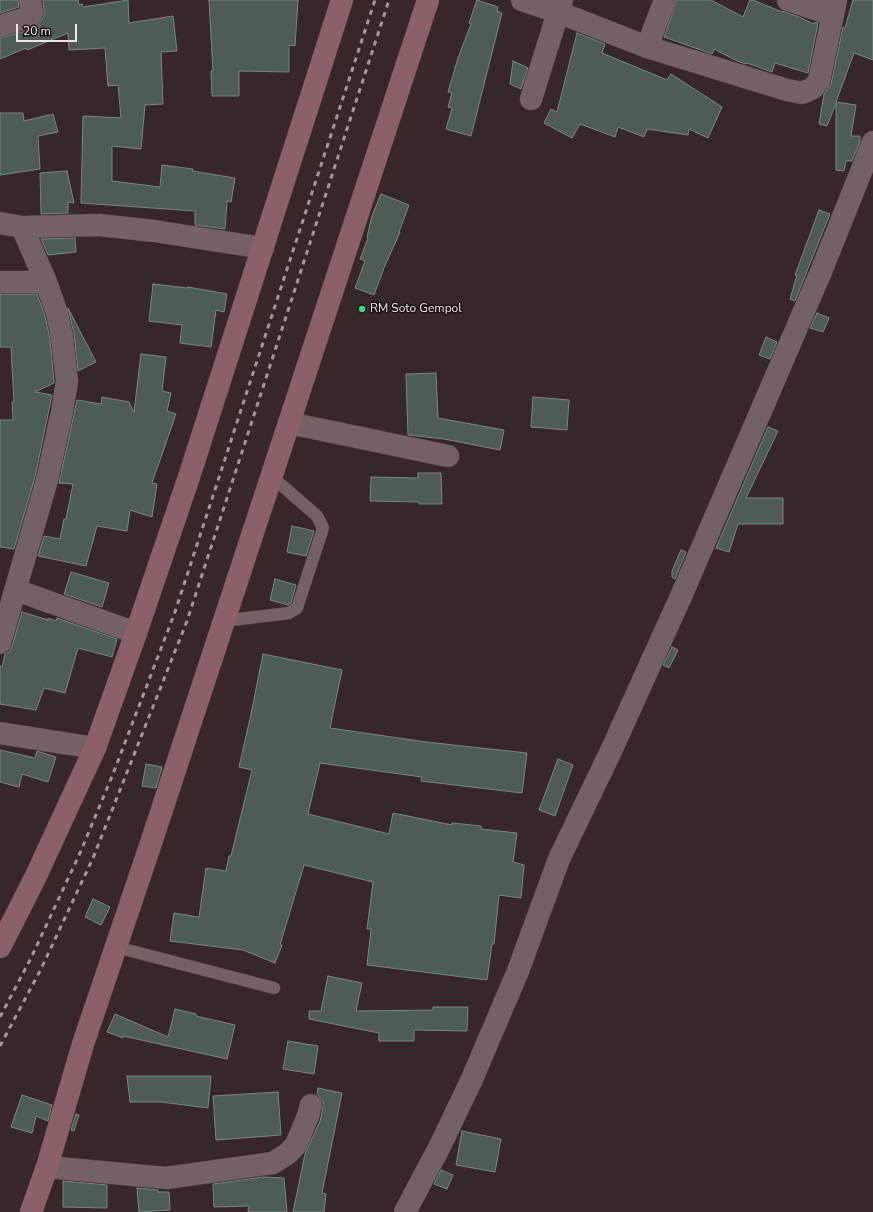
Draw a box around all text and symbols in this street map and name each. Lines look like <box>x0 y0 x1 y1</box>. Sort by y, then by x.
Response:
scale bar <box>18 16 79 42</box>
text: 20 m <box>23 23 51 39</box>
place label: RM Soto Gempol <box>370 302 462 316</box>
marker: RM Soto Gempol <box>357 304 367 314</box>

